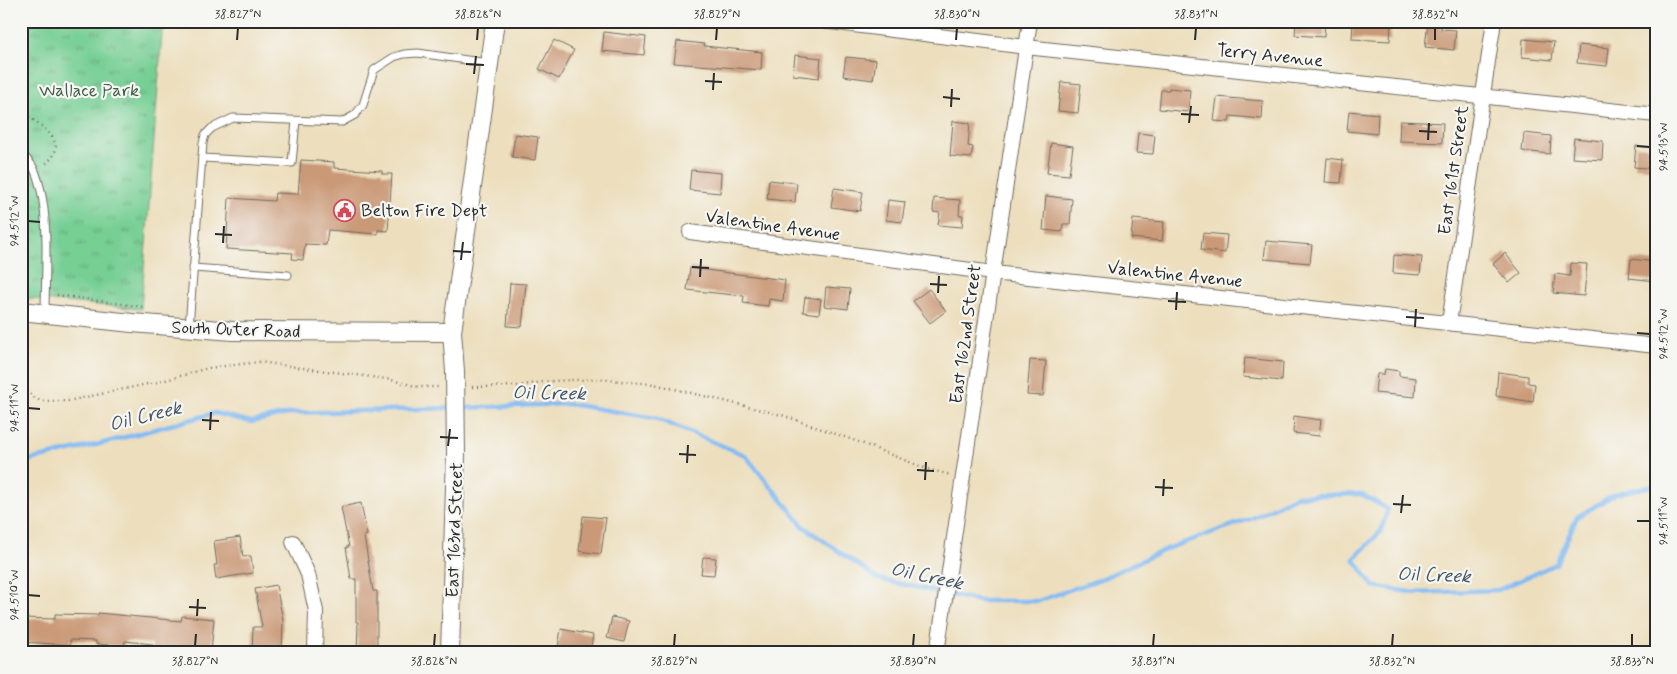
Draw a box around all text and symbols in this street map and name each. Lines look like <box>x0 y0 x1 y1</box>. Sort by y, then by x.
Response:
text: 38.827°N <box>215 7 261 23</box>
text: 38.828°N <box>455 7 501 23</box>
text: 38.829°N <box>694 7 740 23</box>
text: 38.830°N <box>934 7 980 23</box>
text: 38.831°N <box>1174 7 1218 23</box>
text: 38.832°N <box>1412 7 1458 23</box>
street label: Terry Avenue <box>1216 38 1324 74</box>
park label: Wallace Park <box>39 79 139 103</box>
street label: East 161st Street <box>1433 103 1475 236</box>
text: 94.513°W <box>1656 123 1672 171</box>
text: 94.512°W <box>7 196 23 246</box>
public building icon: Belton Fire Dept <box>333 198 357 222</box>
place label: Belton Fire Dept <box>361 199 487 223</box>
street label: Valentine Avenue <box>704 205 842 247</box>
street label: Valentine Avenue <box>1106 256 1244 294</box>
street label: East 162nd Street <box>944 263 988 406</box>
text: 94.512°W <box>1656 309 1672 359</box>
street label: South Outer Road <box>171 316 301 344</box>
water label: Oil Creek <box>512 380 587 407</box>
text: 94.511°W <box>7 384 23 432</box>
water label: Oil Creek <box>107 395 185 437</box>
street label: East 163rd Street <box>441 462 469 598</box>
text: 94.511°W <box>1656 497 1672 545</box>
water label: Oil Creek <box>888 557 967 597</box>
water label: Oil Creek <box>1397 562 1472 589</box>
text: 94.510°W <box>7 570 23 620</box>
text: 38.827°N <box>172 654 218 670</box>
text: 38.828°N <box>411 654 457 670</box>
text: 38.829°N <box>651 654 697 670</box>
text: 38.830°N <box>890 654 936 670</box>
text: 38.831°N <box>1131 654 1175 670</box>
text: 38.832°N <box>1369 654 1415 670</box>
text: 38.833°N <box>1610 654 1654 670</box>

